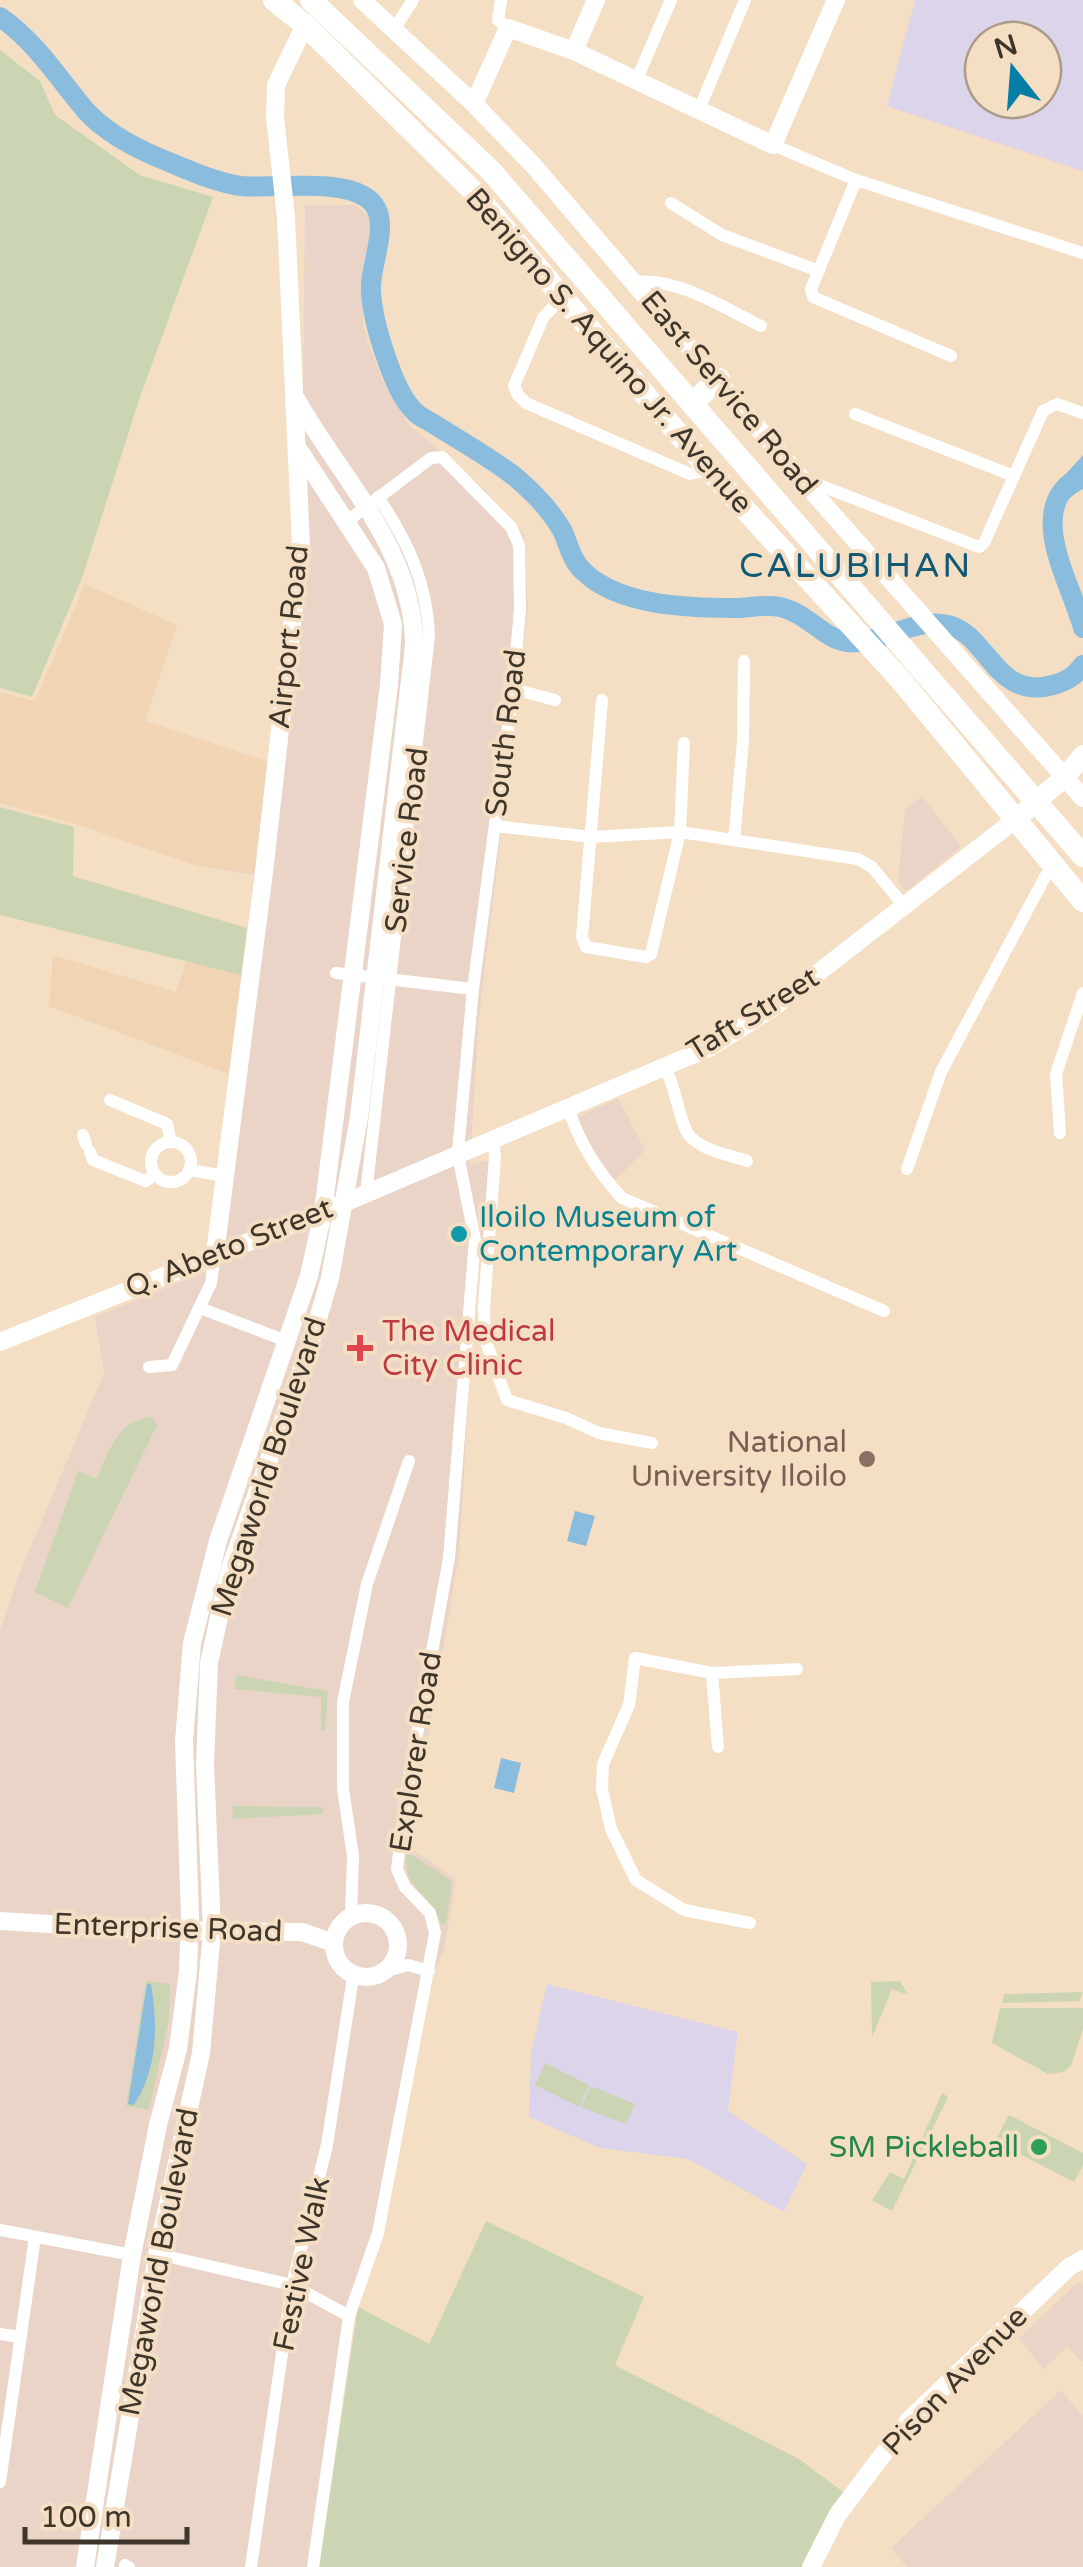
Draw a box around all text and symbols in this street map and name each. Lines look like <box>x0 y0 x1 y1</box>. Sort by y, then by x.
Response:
north arrow <box>963 20 1063 120</box>
text: N <box>990 28 1022 67</box>
street label: Benigno S. Aquino Jr. Avenue <box>458 181 760 521</box>
street label: East Service Road <box>633 283 825 503</box>
street label: Airport Road <box>261 543 317 731</box>
district label: CALUBIHAN <box>739 545 973 587</box>
street label: South Road <box>477 647 535 819</box>
street label: Service Road <box>377 745 437 935</box>
street label: Taft Street <box>680 959 826 1069</box>
street label: Q. Abeto Street <box>120 1190 338 1306</box>
place label: Iloilo Museum of Contemporary Art <box>479 1199 737 1270</box>
marker: Iloilo Museum of Contemporary Art <box>448 1223 470 1245</box>
street label: Megaworld Boulevard <box>203 1313 335 1621</box>
place label: The Medical City Clinic <box>382 1313 555 1384</box>
marker: The Medical City Clinic <box>347 1335 373 1361</box>
place label: National University Iloilo <box>631 1424 847 1495</box>
marker: National University Iloilo <box>856 1448 878 1470</box>
street label: Explorer Road <box>382 1649 450 1855</box>
street label: Enterprise Road <box>53 1906 283 1950</box>
street label: Megaworld Boulevard <box>111 2105 207 2419</box>
place label: SM Pickleball <box>829 2129 1019 2166</box>
marker: SM Pickleball <box>1028 2136 1050 2158</box>
street label: Festive Walk <box>265 2173 339 2355</box>
street label: Pison Avenue <box>874 2299 1036 2463</box>
scale bar <box>25 2482 188 2544</box>
text: 100 m <box>40 2499 132 2536</box>

